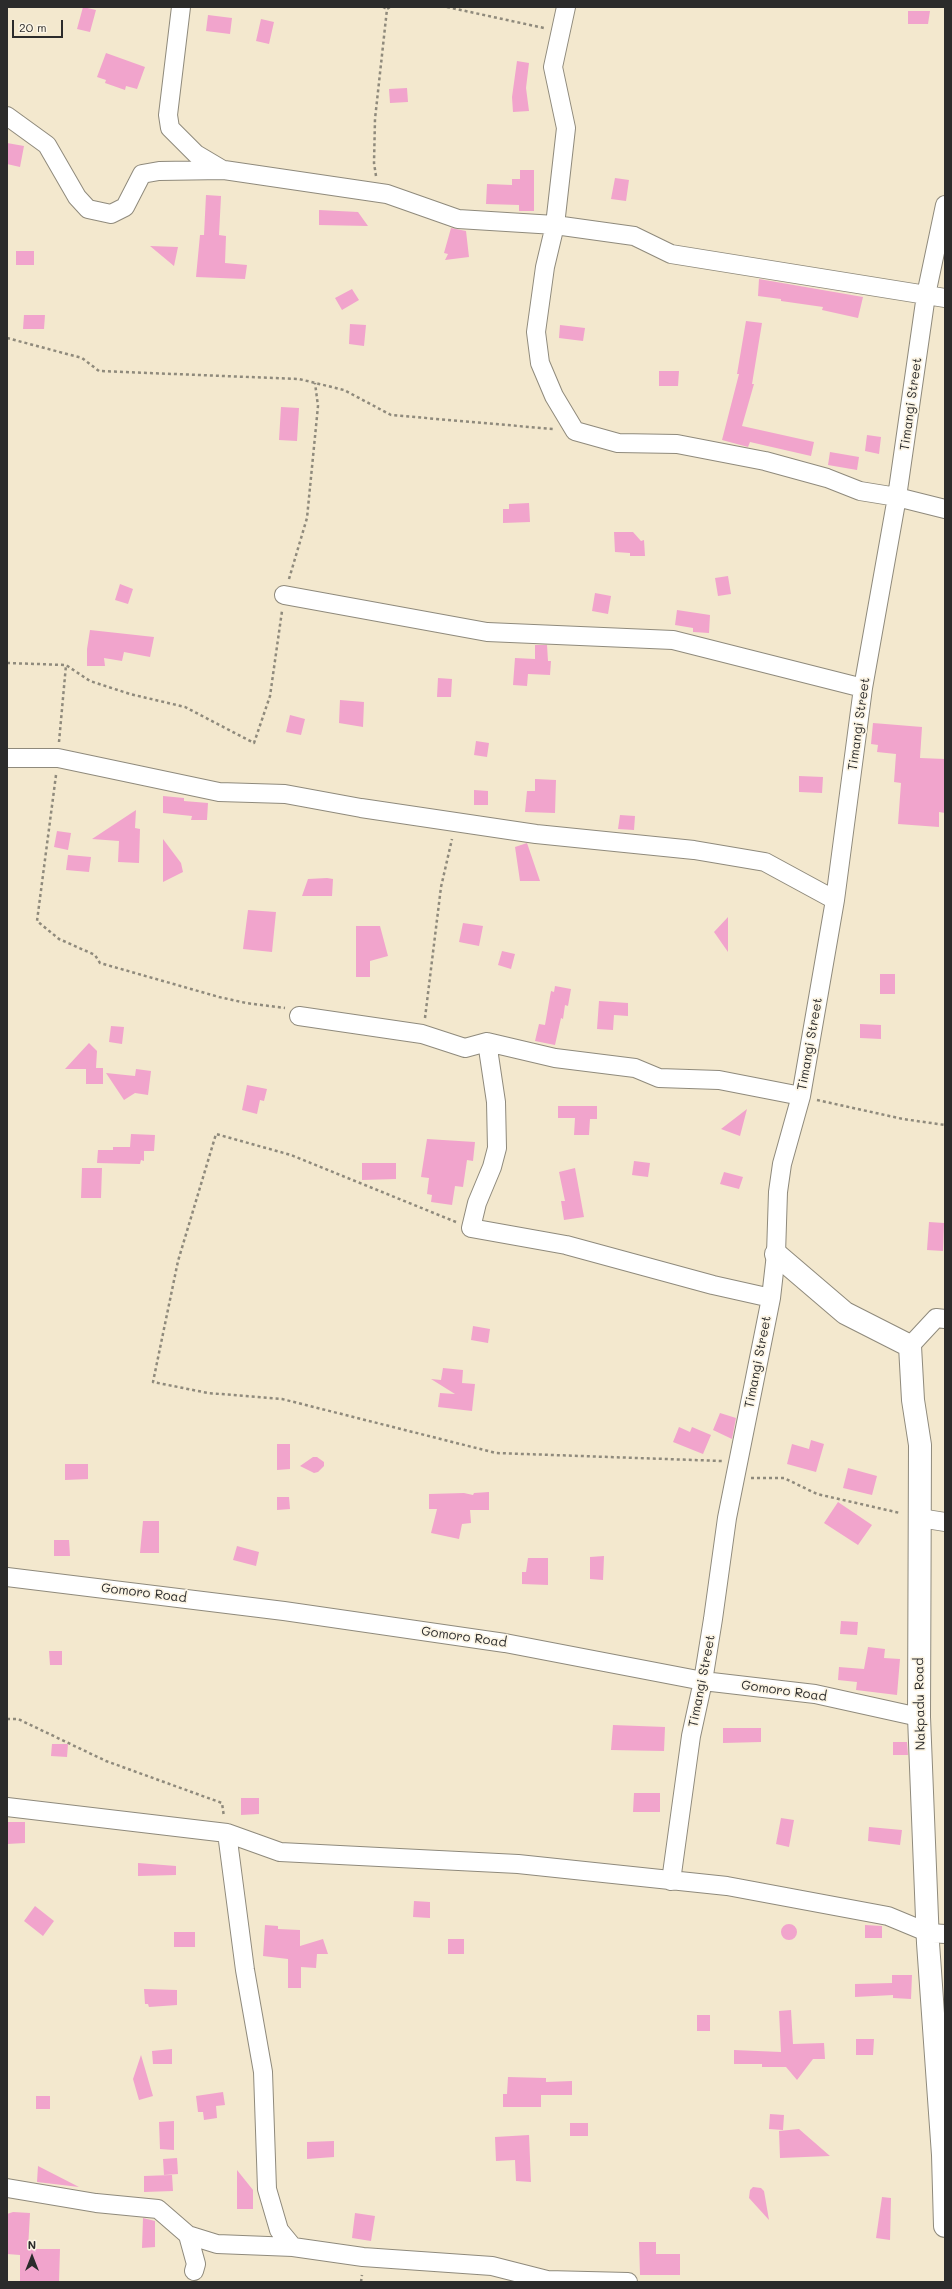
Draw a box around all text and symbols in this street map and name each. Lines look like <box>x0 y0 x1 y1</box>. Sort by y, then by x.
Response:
scale bar <box>14 12 65 38</box>
text: 20 m <box>19 19 47 35</box>
street label: Timangi Street <box>897 356 925 452</box>
street label: Timangi Street <box>845 676 873 772</box>
street label: Timangi Street <box>794 996 826 1092</box>
street label: Timangi Street <box>741 1314 775 1410</box>
street label: Gomoro Road <box>100 1580 188 1606</box>
street label: Gomoro Road <box>420 1623 508 1651</box>
street label: Timangi Street <box>685 1633 719 1729</box>
street label: Nakpadu Road <box>911 1658 929 1750</box>
street label: Gomoro Road <box>740 1677 828 1705</box>
north arrow <box>12 2237 52 2277</box>
text: N <box>28 2237 36 2252</box>

